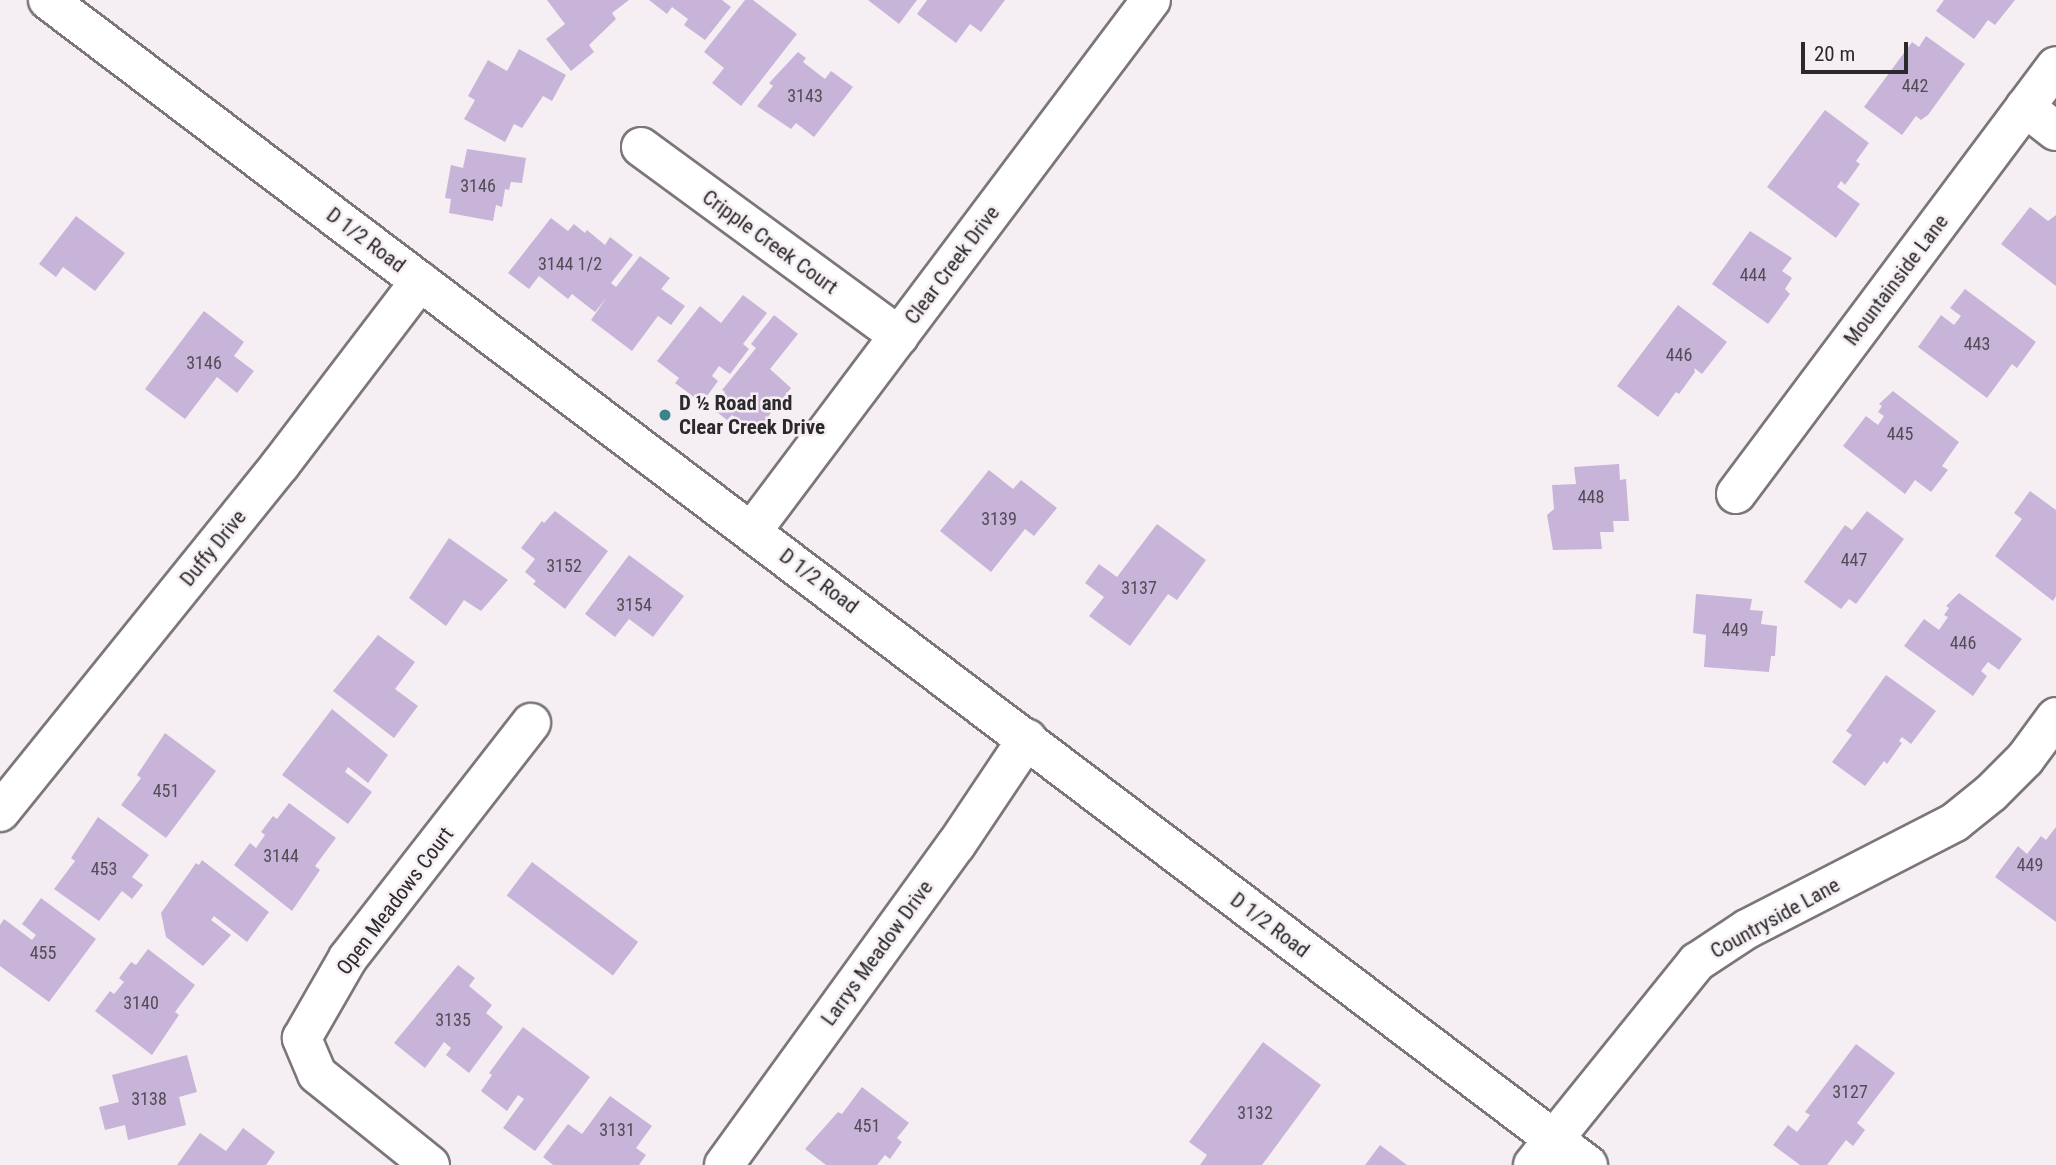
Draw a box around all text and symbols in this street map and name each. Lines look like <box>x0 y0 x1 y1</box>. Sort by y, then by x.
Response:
scale bar <box>1804 28 1911 72</box>
text: 20 m <box>1814 42 1855 66</box>
house number: 442 <box>1902 75 1928 97</box>
house number: 3143 <box>787 85 823 107</box>
house number: 3146 <box>460 175 496 197</box>
street label: Cripple Creek Court <box>697 184 843 300</box>
street label: Clear Creek Drive <box>899 201 1005 329</box>
street label: D 1/2 Road <box>322 202 410 278</box>
street label: Mountainside Lane <box>1839 210 1953 350</box>
house number: 3144 1/2 <box>538 253 602 275</box>
house number: 444 <box>1740 264 1766 286</box>
house number: 443 <box>1964 333 1990 355</box>
house number: 446 <box>1666 344 1692 366</box>
house number: 3146 <box>186 352 222 374</box>
place label: D ½ Road and Clear Creek Drive <box>679 390 825 440</box>
marker: D ½ Road and Clear Creek Drive <box>657 407 673 423</box>
house number: 445 <box>1887 423 1913 445</box>
house number: 448 <box>1578 486 1604 508</box>
street label: Duffy Drive <box>175 505 251 591</box>
house number: 3139 <box>981 508 1017 530</box>
street label: D 1/2 Road <box>775 543 863 619</box>
house number: 447 <box>1841 549 1867 571</box>
house number: 3152 <box>546 555 582 577</box>
house number: 3137 <box>1121 577 1157 599</box>
house number: 3154 <box>616 594 652 616</box>
house number: 449 <box>1722 619 1748 641</box>
house number: 446 <box>1950 632 1976 654</box>
house number: 451 <box>153 780 179 802</box>
street label: Open Meadows Court <box>331 822 459 980</box>
house number: 3144 <box>263 845 299 867</box>
house number: 449 <box>2017 854 2043 876</box>
house number: 453 <box>91 858 117 880</box>
street label: Countryside Lane <box>1706 872 1844 964</box>
street label: Larrys Meadow Drive <box>816 876 938 1030</box>
street label: D 1/2 Road <box>1226 887 1314 963</box>
house number: 455 <box>30 942 56 964</box>
house number: 3140 <box>123 992 159 1014</box>
house number: 3135 <box>435 1009 471 1031</box>
house number: 3127 <box>1832 1081 1868 1103</box>
house number: 3138 <box>131 1088 167 1110</box>
house number: 3132 <box>1237 1102 1273 1124</box>
house number: 451 <box>854 1115 880 1137</box>
house number: 3131 <box>599 1119 635 1141</box>

